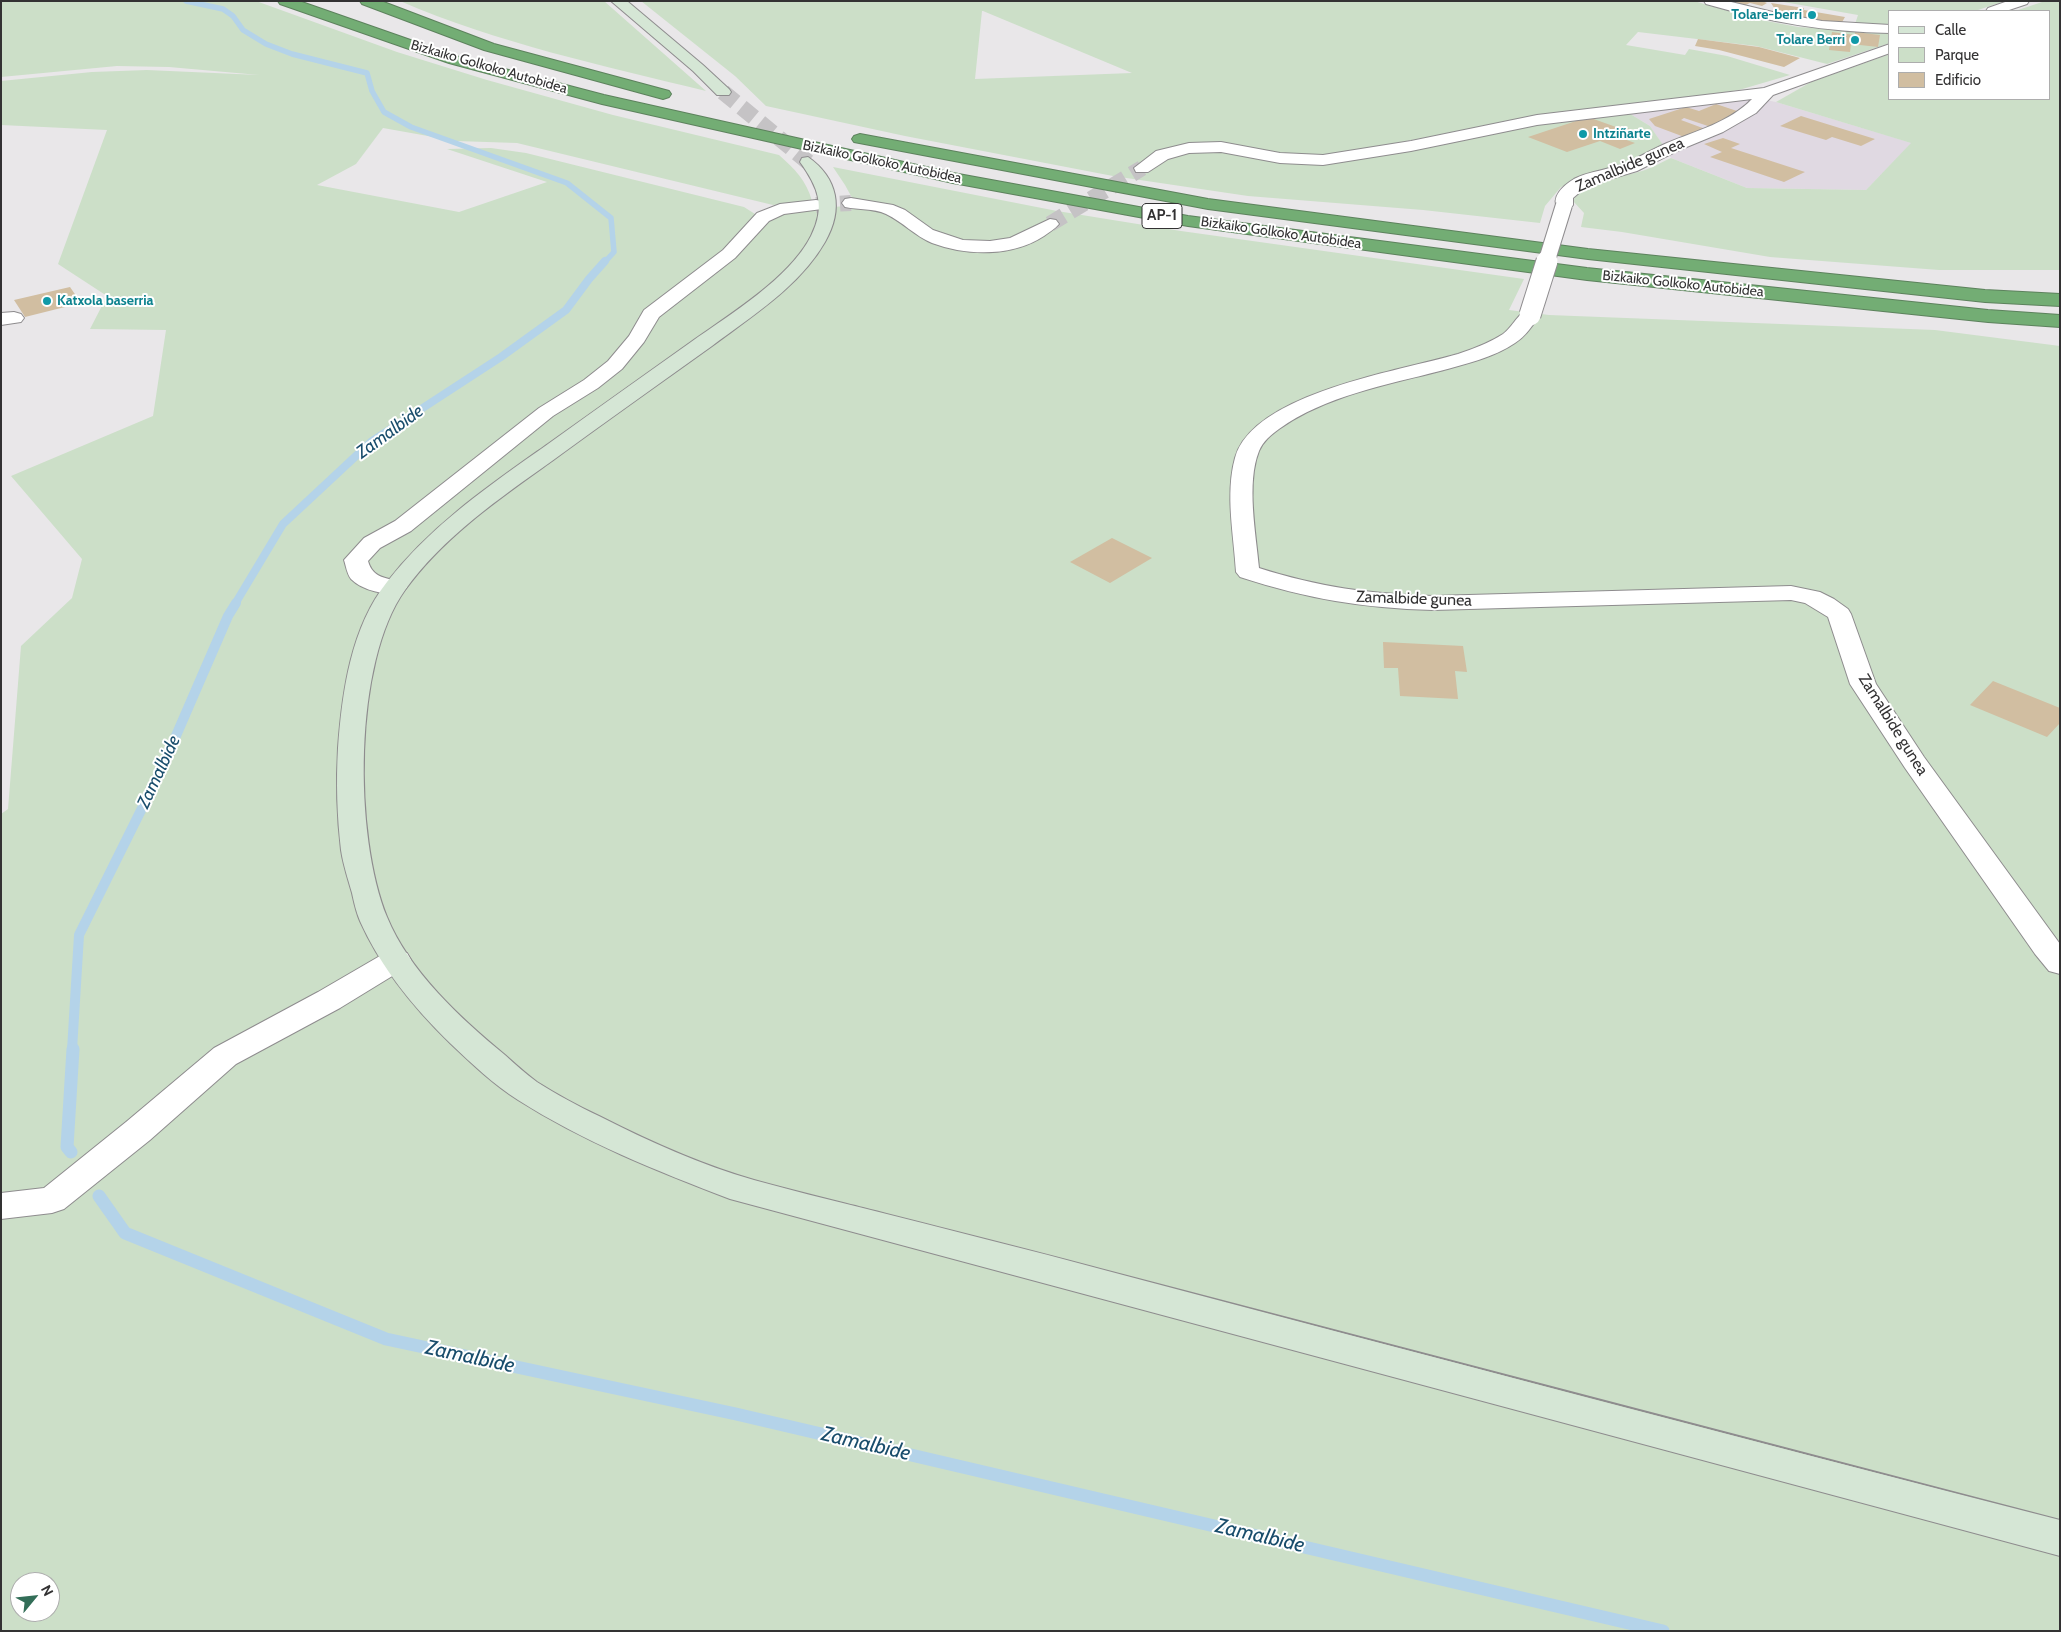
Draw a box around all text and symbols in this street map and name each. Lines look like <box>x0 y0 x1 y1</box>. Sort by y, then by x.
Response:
place label: Tolare-berri <box>1731 7 1802 23</box>
marker: Tolare-berri <box>1806 9 1818 21</box>
legend <box>1888 10 2051 100</box>
text: Calle <box>1935 21 1966 39</box>
place label: Tolare Berri <box>1776 32 1845 48</box>
marker: Tolare Berri <box>1849 34 1861 46</box>
street label: Bizkaiko Golkoko Autobidea <box>409 37 569 97</box>
text: Parque <box>1935 46 1979 64</box>
text: Edificio <box>1935 71 1981 89</box>
place label: Intziñarte <box>1593 126 1651 142</box>
marker: Intziñarte <box>1577 128 1589 140</box>
street label: Zamalbide gunea <box>1573 134 1687 196</box>
street label: Bizkaiko Golkoko Autobidea <box>801 137 963 187</box>
road number: AP-1 <box>1142 204 1182 228</box>
street label: Bizkaiko Golkoko Autobidea <box>1200 213 1362 253</box>
street label: Bizkaiko Golkoko Autobidea <box>1602 267 1764 301</box>
place label: Katxola baserria <box>57 293 153 309</box>
marker: Katxola baserria <box>41 295 53 307</box>
water label: Zamalbide <box>352 400 428 464</box>
street label: Zamalbide gunea <box>1356 587 1472 611</box>
street label: Zamalbide gunea <box>1854 671 1932 779</box>
water label: Zamalbide <box>133 732 185 812</box>
water label: Zamalbide <box>423 1335 517 1379</box>
water label: Zamalbide <box>819 1422 913 1466</box>
water label: Zamalbide <box>1213 1514 1307 1558</box>
north arrow <box>10 1572 60 1622</box>
text: N <box>37 1582 58 1599</box>

